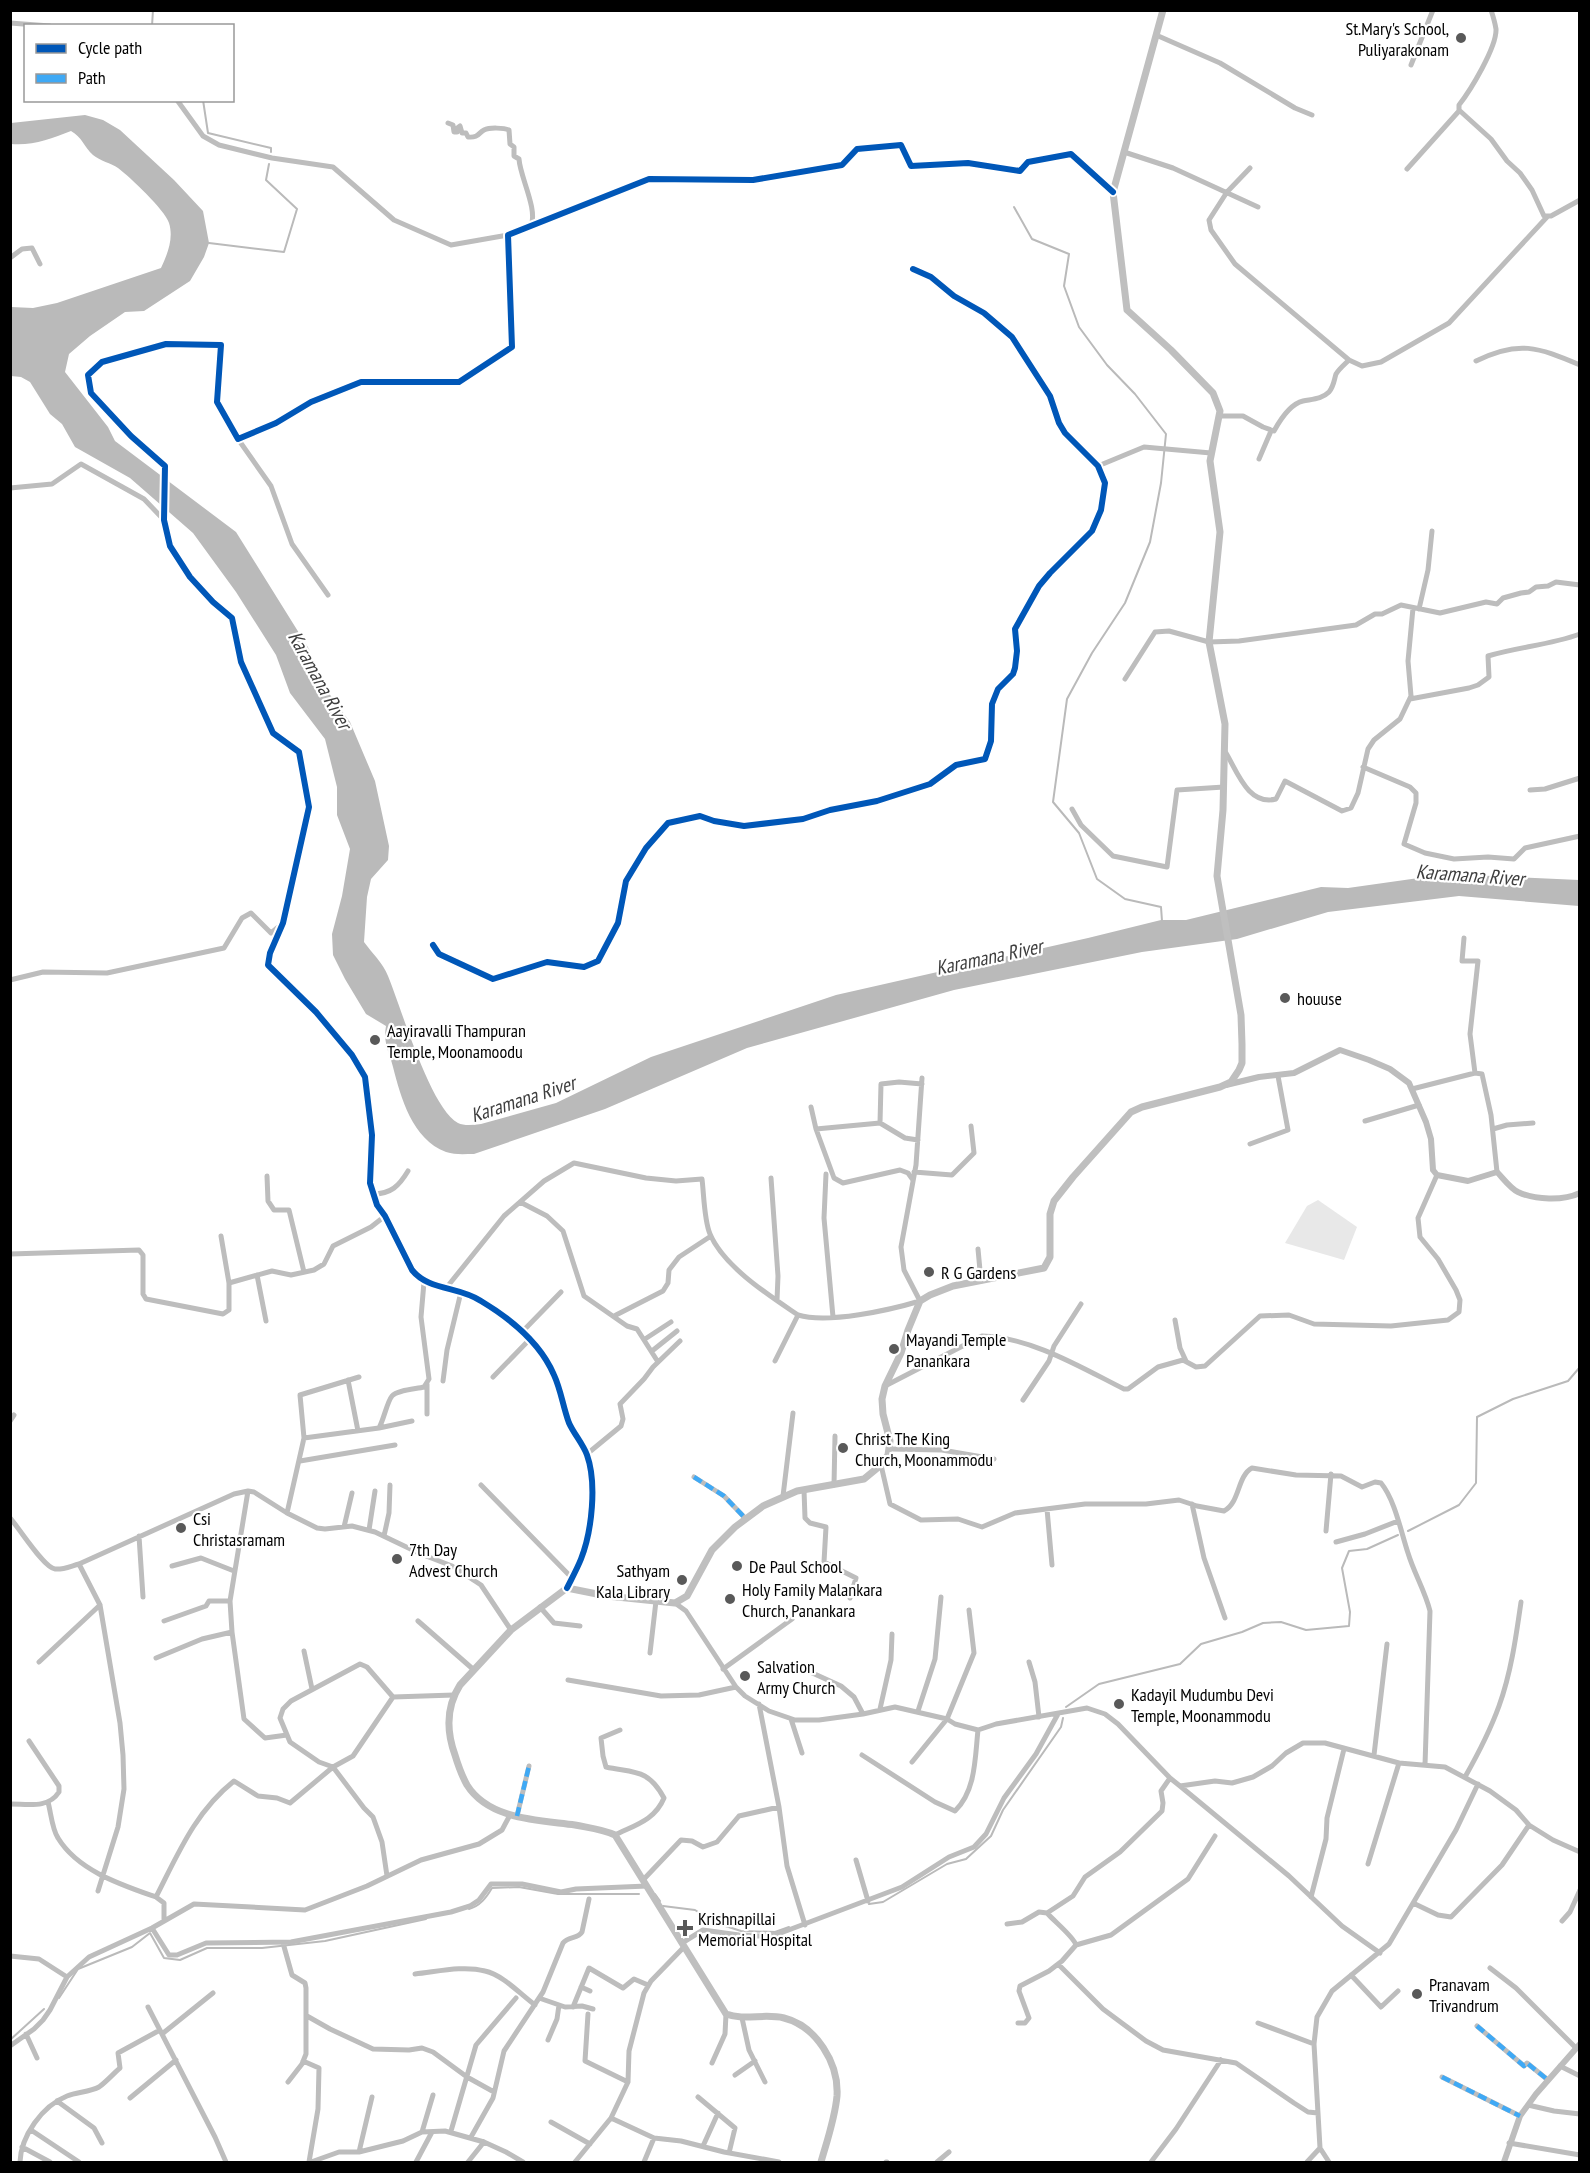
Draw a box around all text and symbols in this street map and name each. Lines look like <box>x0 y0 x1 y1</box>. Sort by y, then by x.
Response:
place label: St.Mary's School, Puliyarakonam <box>1345 17 1449 61</box>
legend <box>24 24 234 102</box>
marker: St.Mary's School, Puliyarakonam <box>1454 31 1468 45</box>
text: Cycle path <box>78 36 142 59</box>
text: Path <box>78 66 106 89</box>
water label: Karamana River <box>282 626 359 736</box>
water label: Karamana River <box>1415 858 1527 892</box>
water label: Karamana River <box>933 932 1047 981</box>
place label: houuse <box>1297 987 1342 1010</box>
marker: houuse <box>1278 991 1292 1005</box>
place label: Aayiravalli Thampuran Temple, Moonamoodu <box>387 1019 526 1063</box>
marker: Aayiravalli Thampuran Temple, Moonamoodu <box>368 1033 382 1047</box>
water label: Karamana River <box>467 1069 581 1128</box>
place label: R G Gardens <box>941 1261 1016 1284</box>
marker: R G Gardens <box>922 1265 936 1279</box>
place label: Mayandi Temple Panankara <box>906 1328 1006 1372</box>
marker: Mayandi Temple Panankara <box>887 1342 901 1356</box>
place label: Christ The King Church, Moonammodu <box>855 1427 993 1471</box>
marker: Christ The King Church, Moonammodu <box>836 1441 850 1455</box>
place label: Csi Christasramam <box>193 1507 285 1551</box>
marker: Csi Christasramam <box>174 1521 188 1535</box>
place label: 7th Day Advest Church <box>409 1538 498 1582</box>
marker: 7th Day Advest Church <box>390 1552 404 1566</box>
place label: De Paul School <box>749 1555 843 1578</box>
place label: Sathyam Kala Library <box>596 1559 670 1603</box>
marker: De Paul School <box>730 1559 744 1573</box>
marker: Sathyam Kala Library <box>675 1573 689 1587</box>
place label: Holy Family Malankara Church, Panankara <box>742 1578 882 1622</box>
marker: Holy Family Malankara Church, Panankara <box>723 1592 737 1606</box>
place label: Salvation Army Church <box>757 1655 835 1699</box>
marker: Salvation Army Church <box>738 1669 752 1683</box>
place label: Kadayil Mudumbu Devi Temple, Moonammodu <box>1131 1683 1274 1727</box>
marker: Kadayil Mudumbu Devi Temple, Moonammodu <box>1112 1697 1126 1711</box>
place label: Krishnapillai Memorial Hospital <box>698 1907 813 1951</box>
marker: Krishnapillai Memorial Hospital <box>676 1919 694 1937</box>
place label: Pranavam Trivandrum <box>1429 1973 1499 2017</box>
marker: Pranavam Trivandrum <box>1410 1987 1424 2001</box>

